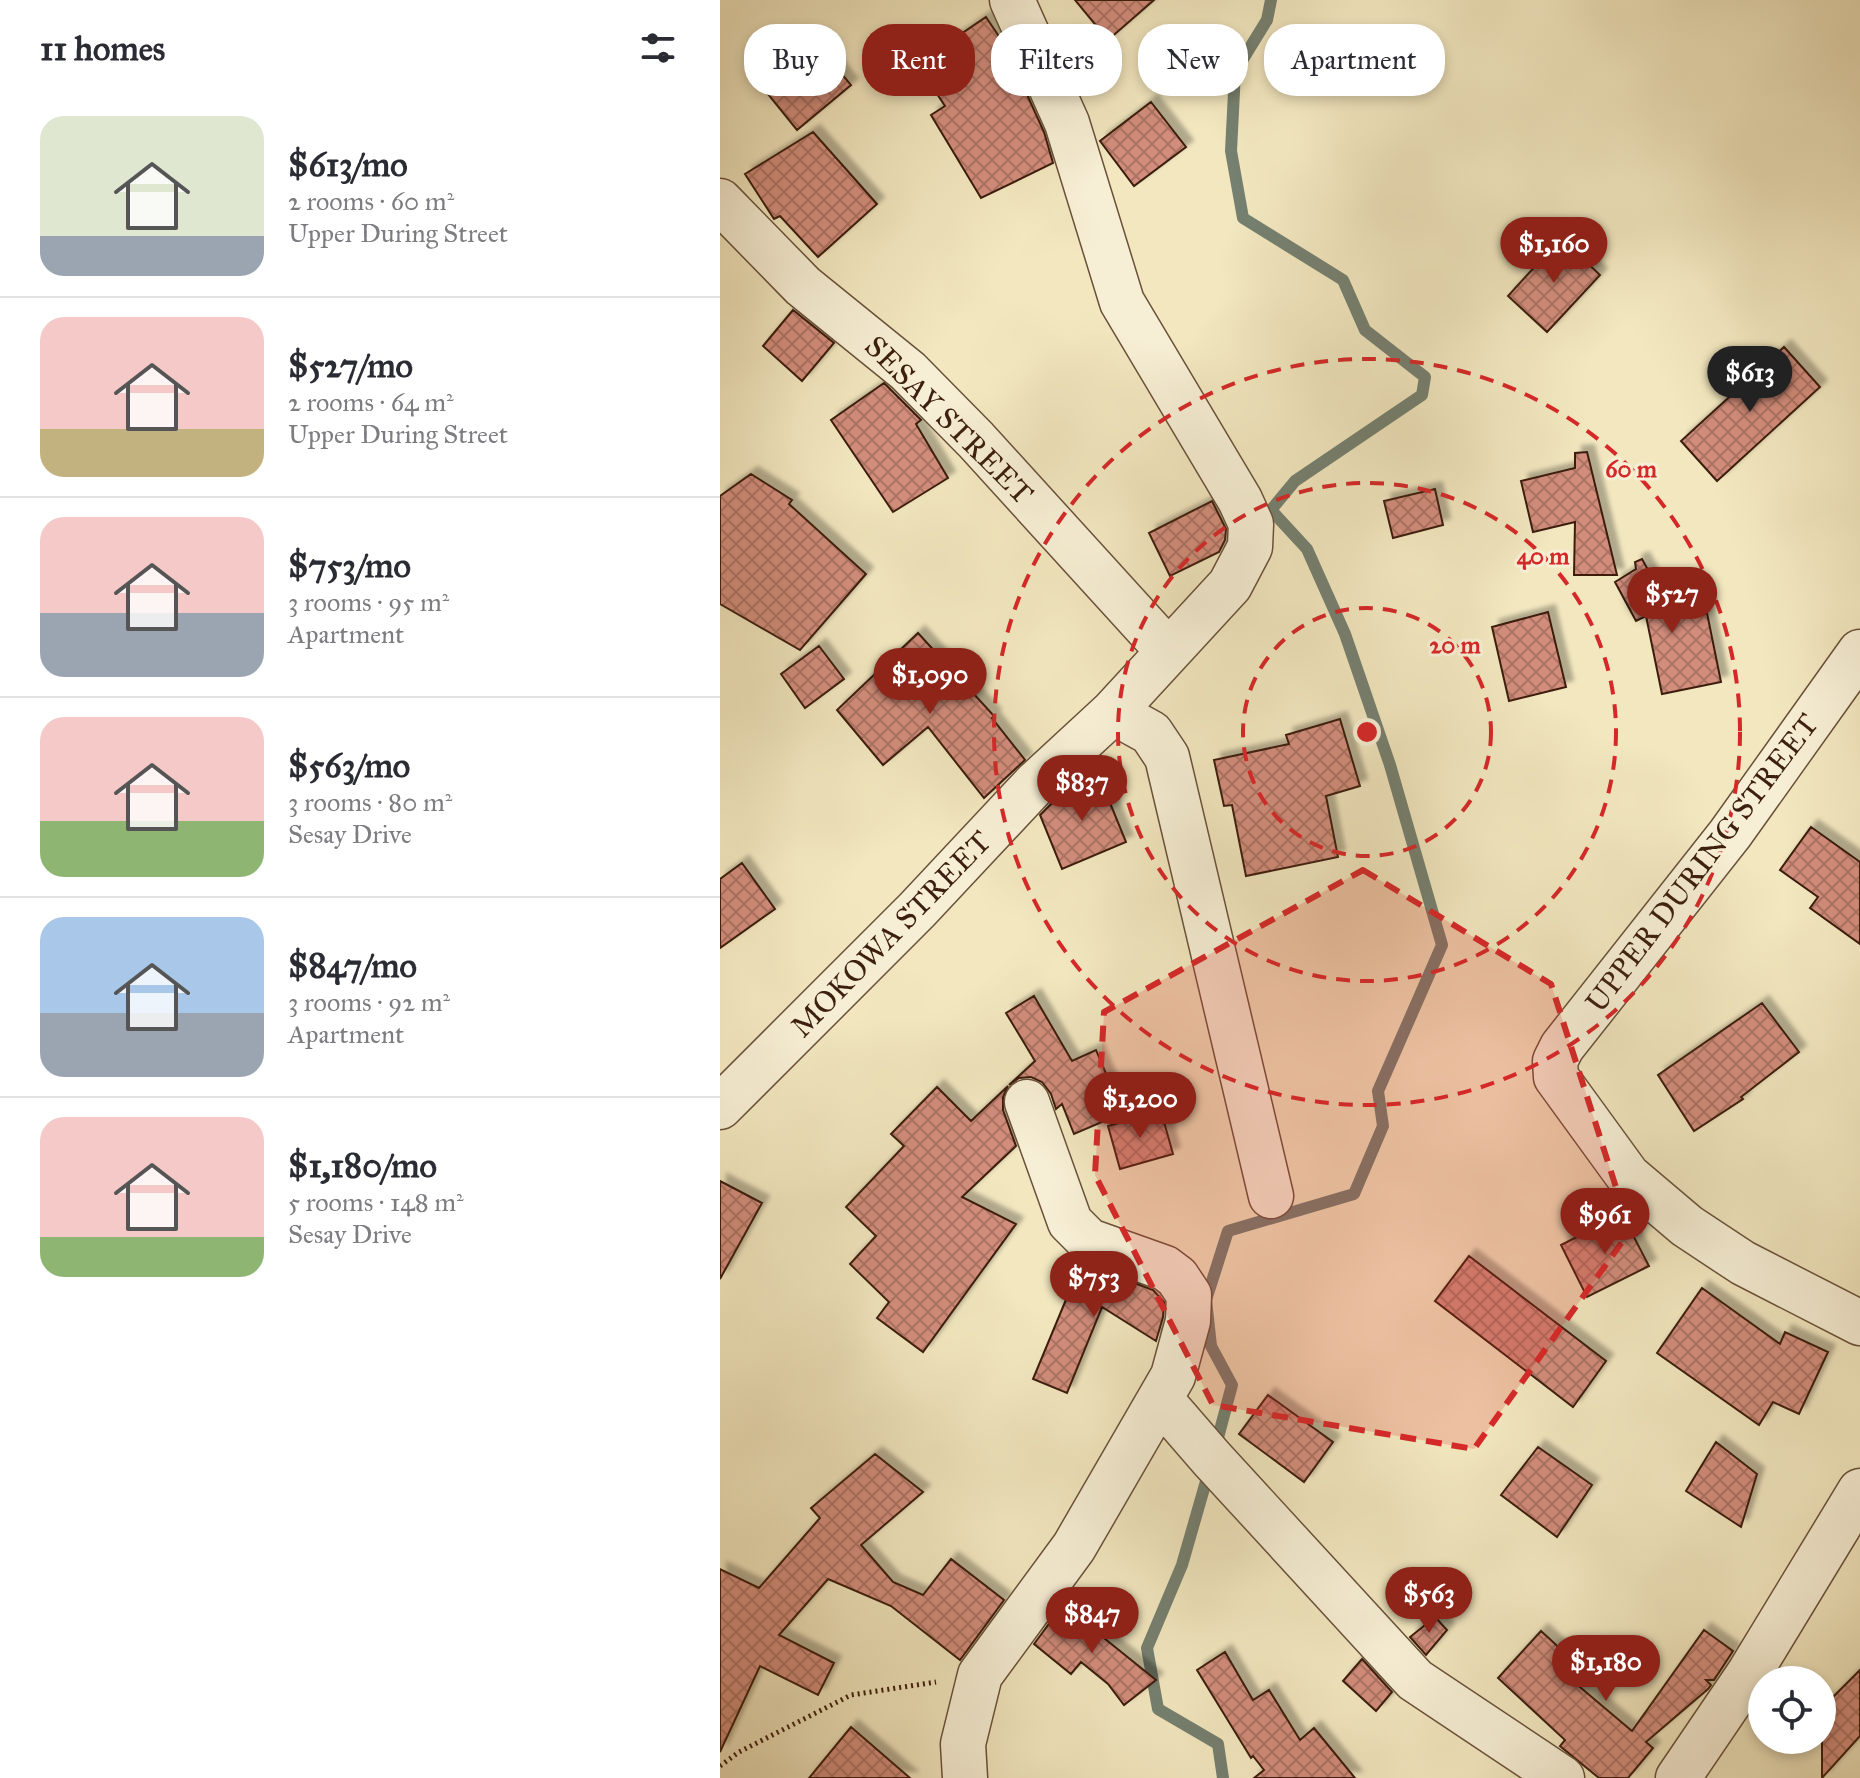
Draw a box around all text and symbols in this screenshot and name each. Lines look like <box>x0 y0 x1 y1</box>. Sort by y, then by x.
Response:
chip: Buy <box>744 24 846 96</box>
chip: Rent <box>862 24 975 96</box>
chip: Filters <box>991 24 1122 96</box>
chip: New <box>1138 24 1248 96</box>
chip: Apartment <box>1264 24 1445 96</box>
icon: filters <box>636 26 680 70</box>
text: 11 homes <box>40 28 165 69</box>
text: $613/mo <box>288 144 408 185</box>
icon: home <box>104 148 200 244</box>
text: 2 rooms · 60 m² <box>288 185 454 217</box>
text: Upper During Street <box>288 217 508 249</box>
pin: $1,160 <box>1489 217 1619 285</box>
text: $1,160 <box>1518 227 1590 259</box>
street label: SESAY STREET <box>857 328 1041 512</box>
text: $527/mo <box>288 345 413 386</box>
pin: $613 <box>1703 346 1797 414</box>
icon: home <box>104 349 200 445</box>
text: $613 <box>1725 356 1775 388</box>
text: 2 rooms · 64 m² <box>288 386 454 418</box>
text: Upper During Street <box>288 418 508 450</box>
text: 60 m <box>1605 454 1658 484</box>
text: 40 m <box>1517 541 1570 571</box>
text: $753/mo <box>288 545 411 586</box>
icon: home <box>104 549 200 645</box>
pin: $527 <box>1625 567 1719 635</box>
text: $527 <box>1645 577 1699 609</box>
text: 3 rooms · 95 m² <box>288 586 449 618</box>
text: Apartment <box>288 618 404 650</box>
text: 20 m <box>1429 630 1481 660</box>
pin: $1,090 <box>865 648 995 716</box>
text: $1,090 <box>892 658 968 690</box>
street label: UPPER DURING STREET <box>1578 707 1826 1019</box>
centre of rings <box>1353 718 1381 746</box>
text: $563/mo <box>288 745 410 786</box>
icon: home <box>104 749 200 845</box>
pin: $837 <box>1035 755 1129 823</box>
text: $837 <box>1055 765 1109 797</box>
text: 3 rooms · 80 m² <box>288 786 452 818</box>
text: Sesay Drive <box>288 818 412 850</box>
street label: MOKOWA STREET <box>783 824 999 1044</box>
text: $847/mo <box>288 945 417 986</box>
icon: home <box>104 949 200 1045</box>
text: 3 rooms · 92 m² <box>288 986 450 1018</box>
text: Apartment <box>288 1018 404 1050</box>
pin: $1,200 <box>1075 1072 1205 1140</box>
text: $1,200 <box>1102 1082 1178 1114</box>
text: $1,180/mo <box>288 1145 437 1186</box>
icon: home <box>104 1149 200 1245</box>
text: 5 rooms · 148 m² <box>288 1186 464 1218</box>
pin: $961 <box>1558 1188 1652 1256</box>
text: $961 <box>1578 1198 1632 1230</box>
text: Sesay Drive <box>288 1218 412 1250</box>
pin: $753 <box>1047 1251 1141 1319</box>
text: $753 <box>1068 1261 1120 1293</box>
pin: $563 <box>1382 1567 1476 1635</box>
text: $563 <box>1403 1577 1455 1609</box>
pin: $847 <box>1045 1587 1139 1655</box>
text: $847 <box>1064 1597 1120 1629</box>
pin: $1,180 <box>1541 1635 1671 1703</box>
text: $1,180 <box>1570 1645 1642 1677</box>
map controls <box>1748 1666 1836 1754</box>
button: locate <box>1748 1666 1836 1754</box>

